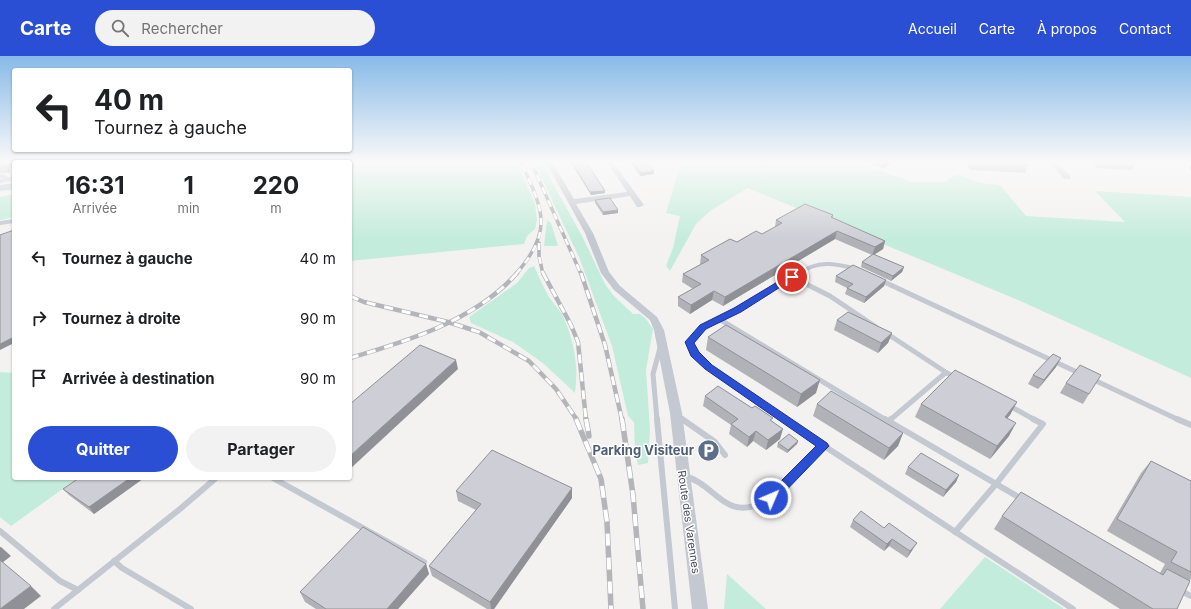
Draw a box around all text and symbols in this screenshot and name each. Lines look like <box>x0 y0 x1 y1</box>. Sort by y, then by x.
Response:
search box <box>95 10 375 46</box>
text: Carte <box>20 17 71 40</box>
icon: search <box>109 17 131 39</box>
text: Rechercher <box>141 19 223 38</box>
text: Accueil <box>908 20 957 37</box>
text: Carte <box>979 20 1015 37</box>
text: À propos <box>1037 20 1097 37</box>
text: Contact <box>1119 20 1171 37</box>
text: 40 m <box>94 83 164 117</box>
icon: left <box>28 84 80 136</box>
text: Tournez à gauche <box>94 117 247 138</box>
text: 16:31 <box>65 171 125 200</box>
text: 1 <box>184 171 194 200</box>
text: 220 <box>253 171 299 200</box>
text: Arrivée <box>73 200 117 216</box>
text: min <box>178 200 200 216</box>
text: m <box>270 200 282 216</box>
icon: left <box>28 247 50 269</box>
text: Tournez à gauche <box>62 249 193 268</box>
text: 40 m <box>299 249 336 268</box>
pin <box>775 260 809 294</box>
icon: arrive <box>781 266 803 288</box>
icon: right <box>28 307 50 329</box>
text: Tournez à droite <box>62 309 181 328</box>
text: 90 m <box>300 309 336 328</box>
icon: arrive <box>28 367 50 389</box>
text: Arrivée à destination <box>62 369 215 388</box>
text: 90 m <box>300 369 336 388</box>
button: Quitter <box>28 426 178 472</box>
button: Partager <box>186 426 336 472</box>
parking icon: Parking Visiteur <box>696 437 722 463</box>
place label: Parking Visiteur <box>592 442 695 458</box>
street label: Route des Varennes <box>675 470 703 575</box>
position arrow <box>750 477 792 519</box>

